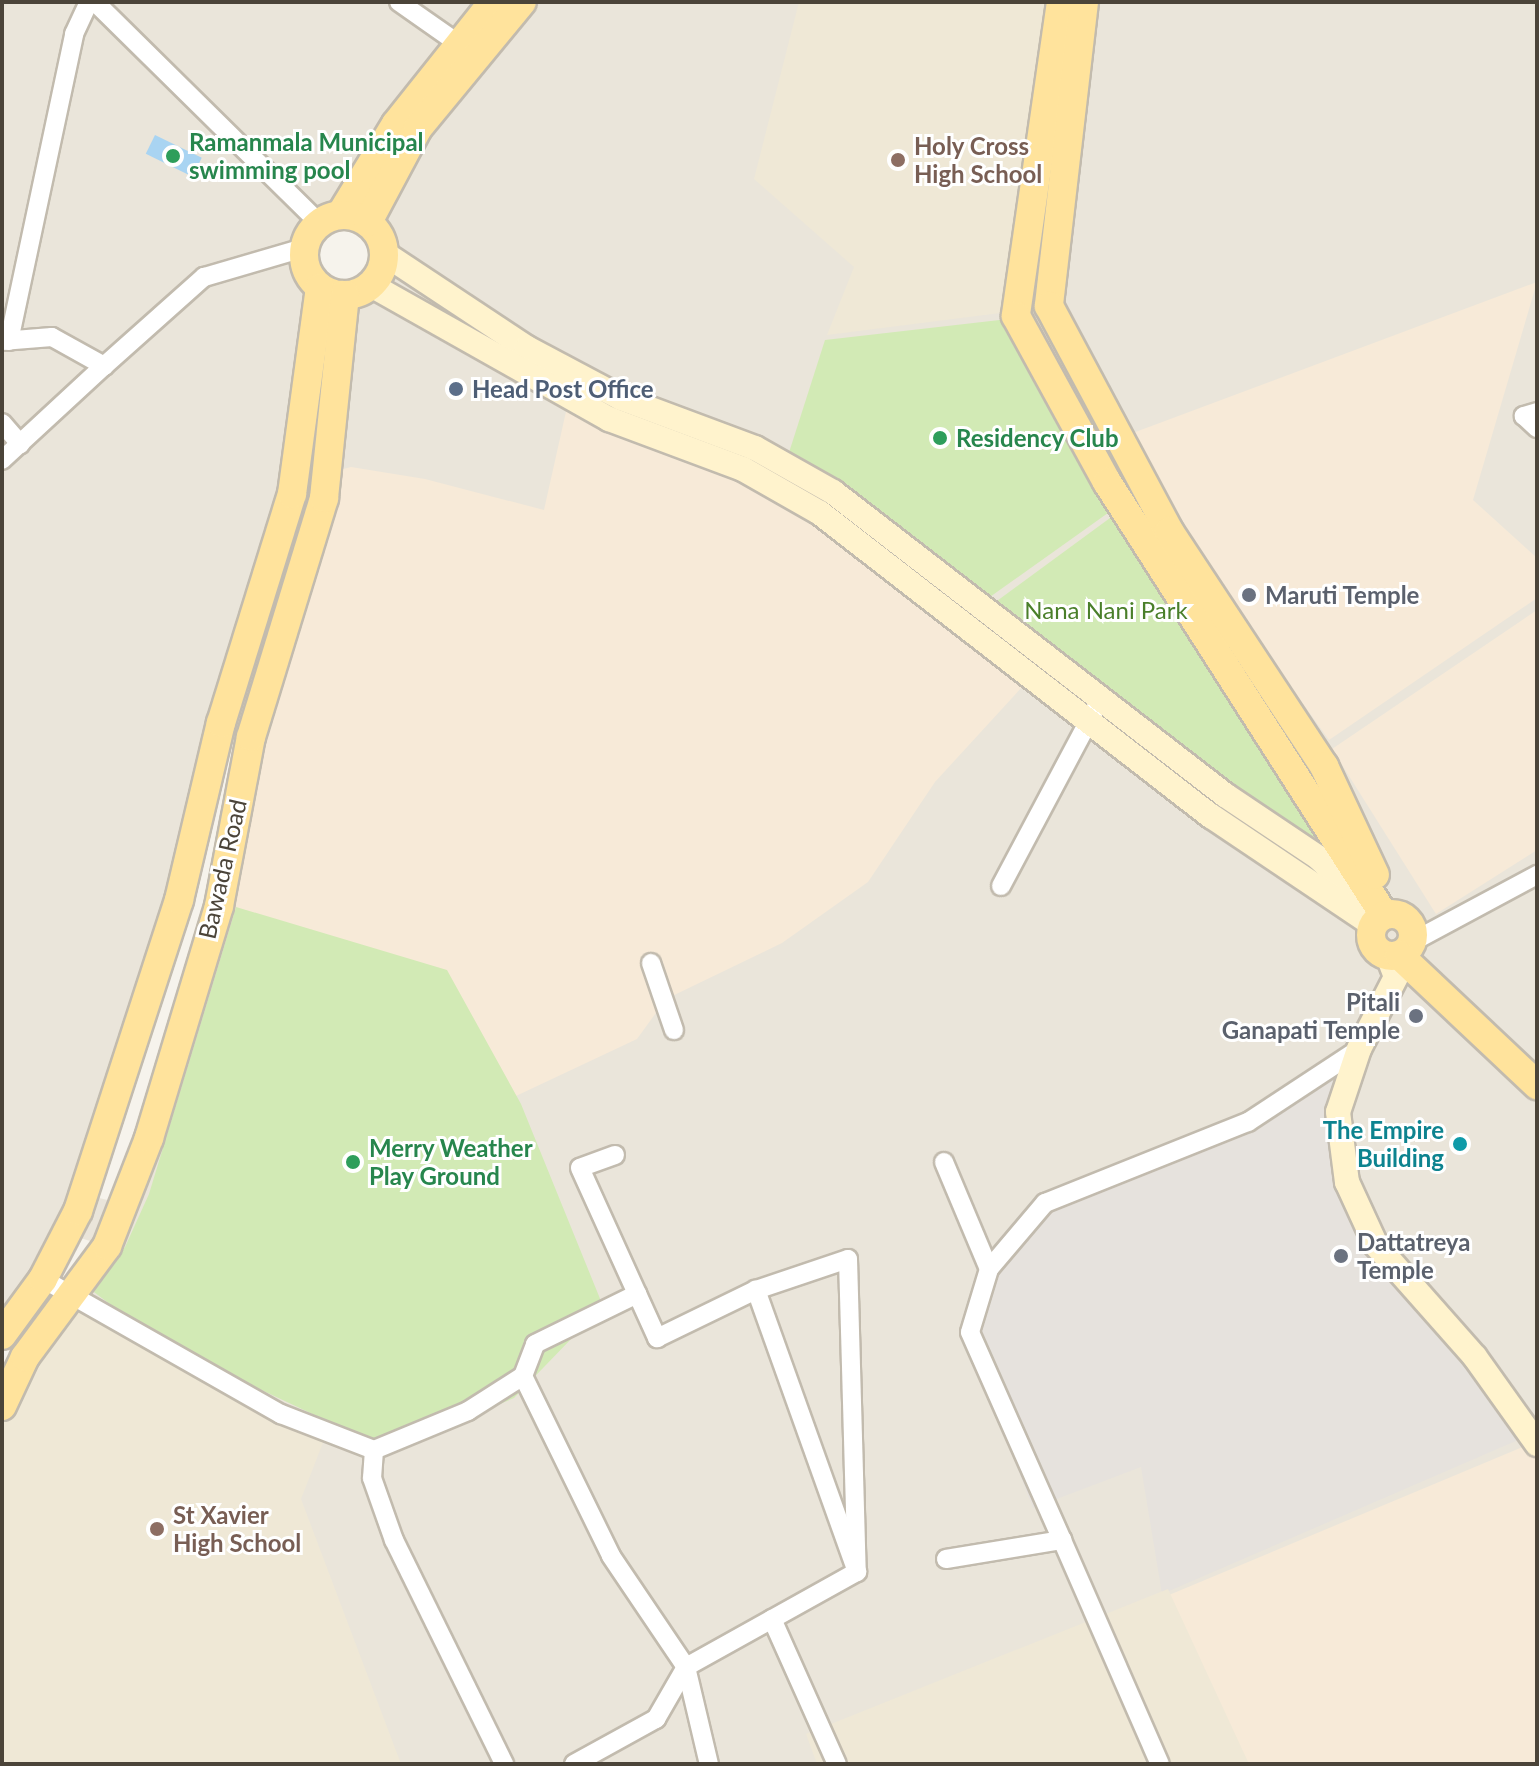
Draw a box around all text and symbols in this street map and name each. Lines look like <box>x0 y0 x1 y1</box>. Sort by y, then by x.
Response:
place label: Ramanmala Municipal swimming pool <box>189 128 424 184</box>
place label: Holy Cross High School <box>914 132 1042 188</box>
marker: Ramanmala Municipal swimming pool <box>164 147 182 165</box>
marker: Holy Cross High School <box>889 151 907 169</box>
place label: Head Post Office <box>472 375 654 403</box>
marker: Head Post Office <box>447 380 465 398</box>
place label: Residency Club <box>956 424 1119 452</box>
marker: Residency Club <box>931 429 949 447</box>
place label: Maruti Temple <box>1265 581 1420 609</box>
marker: Maruti Temple <box>1240 586 1258 604</box>
park label: Nana Nani Park <box>1024 596 1188 624</box>
street label: Bawada Road <box>192 796 252 942</box>
place label: Pitali Ganapati Temple <box>1221 988 1400 1044</box>
marker: Pitali Ganapati Temple <box>1407 1007 1425 1025</box>
place label: The Empire Building <box>1323 1116 1444 1172</box>
place label: Merry Weather Play Ground <box>369 1134 533 1190</box>
marker: The Empire Building <box>1451 1135 1469 1153</box>
marker: Merry Weather Play Ground <box>344 1153 362 1171</box>
place label: Dattatreya Temple <box>1357 1228 1470 1284</box>
marker: Dattatreya Temple <box>1332 1247 1350 1265</box>
place label: St Xavier High School <box>173 1501 301 1557</box>
marker: St Xavier High School <box>148 1520 166 1538</box>

